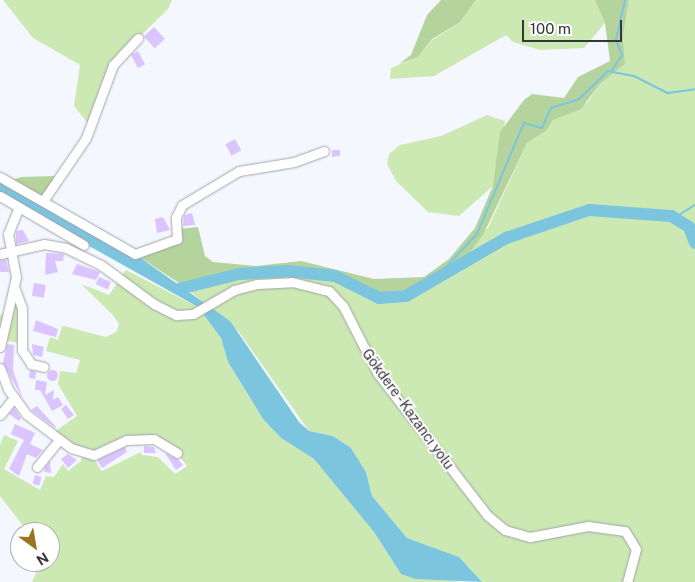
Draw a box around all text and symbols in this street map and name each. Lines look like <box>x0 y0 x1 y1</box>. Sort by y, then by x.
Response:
scale bar <box>525 10 625 42</box>
text: 100 m <box>530 20 571 37</box>
street label: Gökdere - Kazancı yolu <box>357 344 459 474</box>
north arrow <box>10 522 60 572</box>
text: N <box>34 549 51 569</box>

